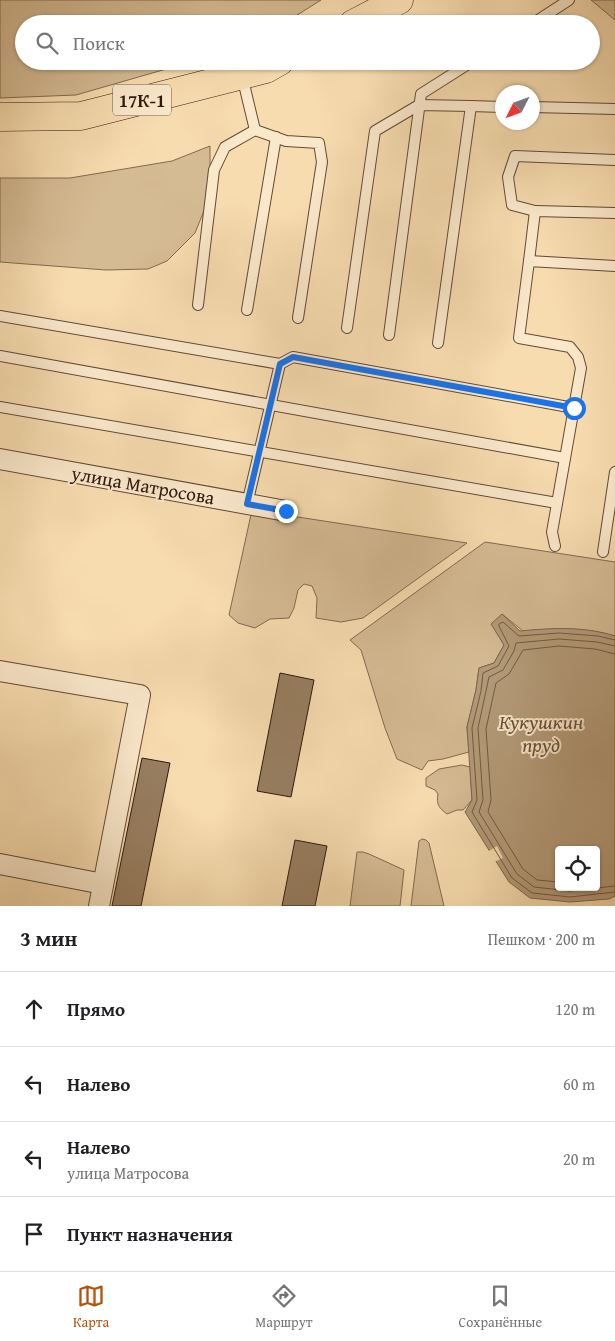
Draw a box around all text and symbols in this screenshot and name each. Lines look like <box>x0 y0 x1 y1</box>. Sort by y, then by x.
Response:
search box <box>15 15 600 70</box>
icon: search <box>33 29 61 57</box>
text: Поиск <box>73 29 125 57</box>
road number: 17К-1 <box>113 84 171 116</box>
north arrow <box>495 85 540 130</box>
route start <box>563 397 586 420</box>
street label: улица Матросова <box>68 458 217 511</box>
route end <box>275 500 298 523</box>
water label: Кукушкин пруд <box>499 707 583 759</box>
map controls <box>555 846 600 891</box>
button: locate <box>555 846 600 891</box>
text: 3 мин <box>20 923 77 954</box>
text: Пешком · 200 m <box>488 927 595 951</box>
icon: ahead <box>20 995 48 1023</box>
text: Прямо <box>67 995 125 1023</box>
text: 120 m <box>555 997 595 1021</box>
icon: left <box>20 1070 48 1098</box>
text: Налево <box>67 1070 130 1098</box>
text: 60 m <box>563 1072 595 1096</box>
text: Налево <box>67 1133 130 1161</box>
icon: left <box>20 1145 48 1173</box>
text: 20 m <box>563 1147 595 1171</box>
text: улица Матросова <box>67 1161 189 1185</box>
icon: arrive <box>20 1220 48 1248</box>
text: Пункт назначения <box>67 1220 233 1248</box>
tab: Карта <box>73 1282 109 1332</box>
tab: Маршрут <box>255 1282 313 1332</box>
tab: Сохранённые <box>459 1282 542 1332</box>

